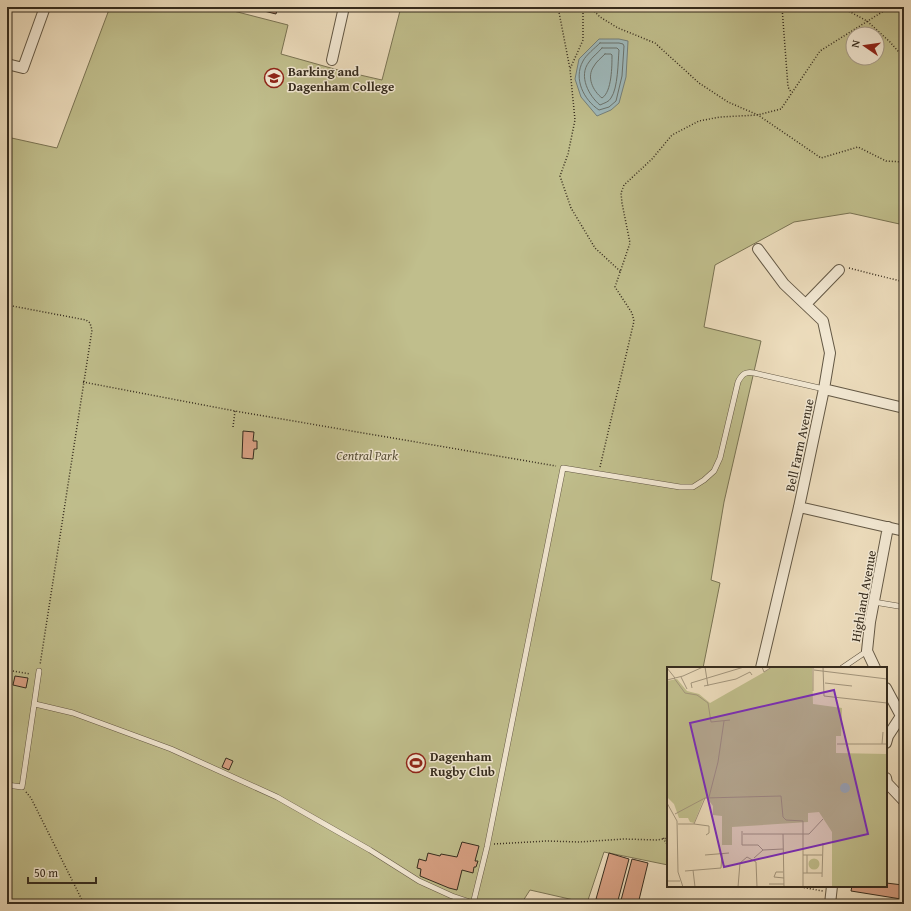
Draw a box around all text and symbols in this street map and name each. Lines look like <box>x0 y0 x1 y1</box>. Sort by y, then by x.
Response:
north arrow <box>845 26 885 66</box>
text: N <box>847 38 864 49</box>
place label: Barking and Dagenham College <box>288 62 394 96</box>
school or university icon: Barking and Dagenham College <box>263 67 285 89</box>
street label: Bell Farm Avenue <box>780 397 819 493</box>
park label: Central Park <box>336 446 398 465</box>
street label: Highland Avenue <box>846 549 881 643</box>
inset map <box>667 667 887 887</box>
place label: Dagenham Rugby Club <box>430 747 495 781</box>
sports icon: Dagenham Rugby Club <box>405 752 427 774</box>
scale bar <box>28 859 96 885</box>
text: 50 m <box>34 864 58 881</box>

